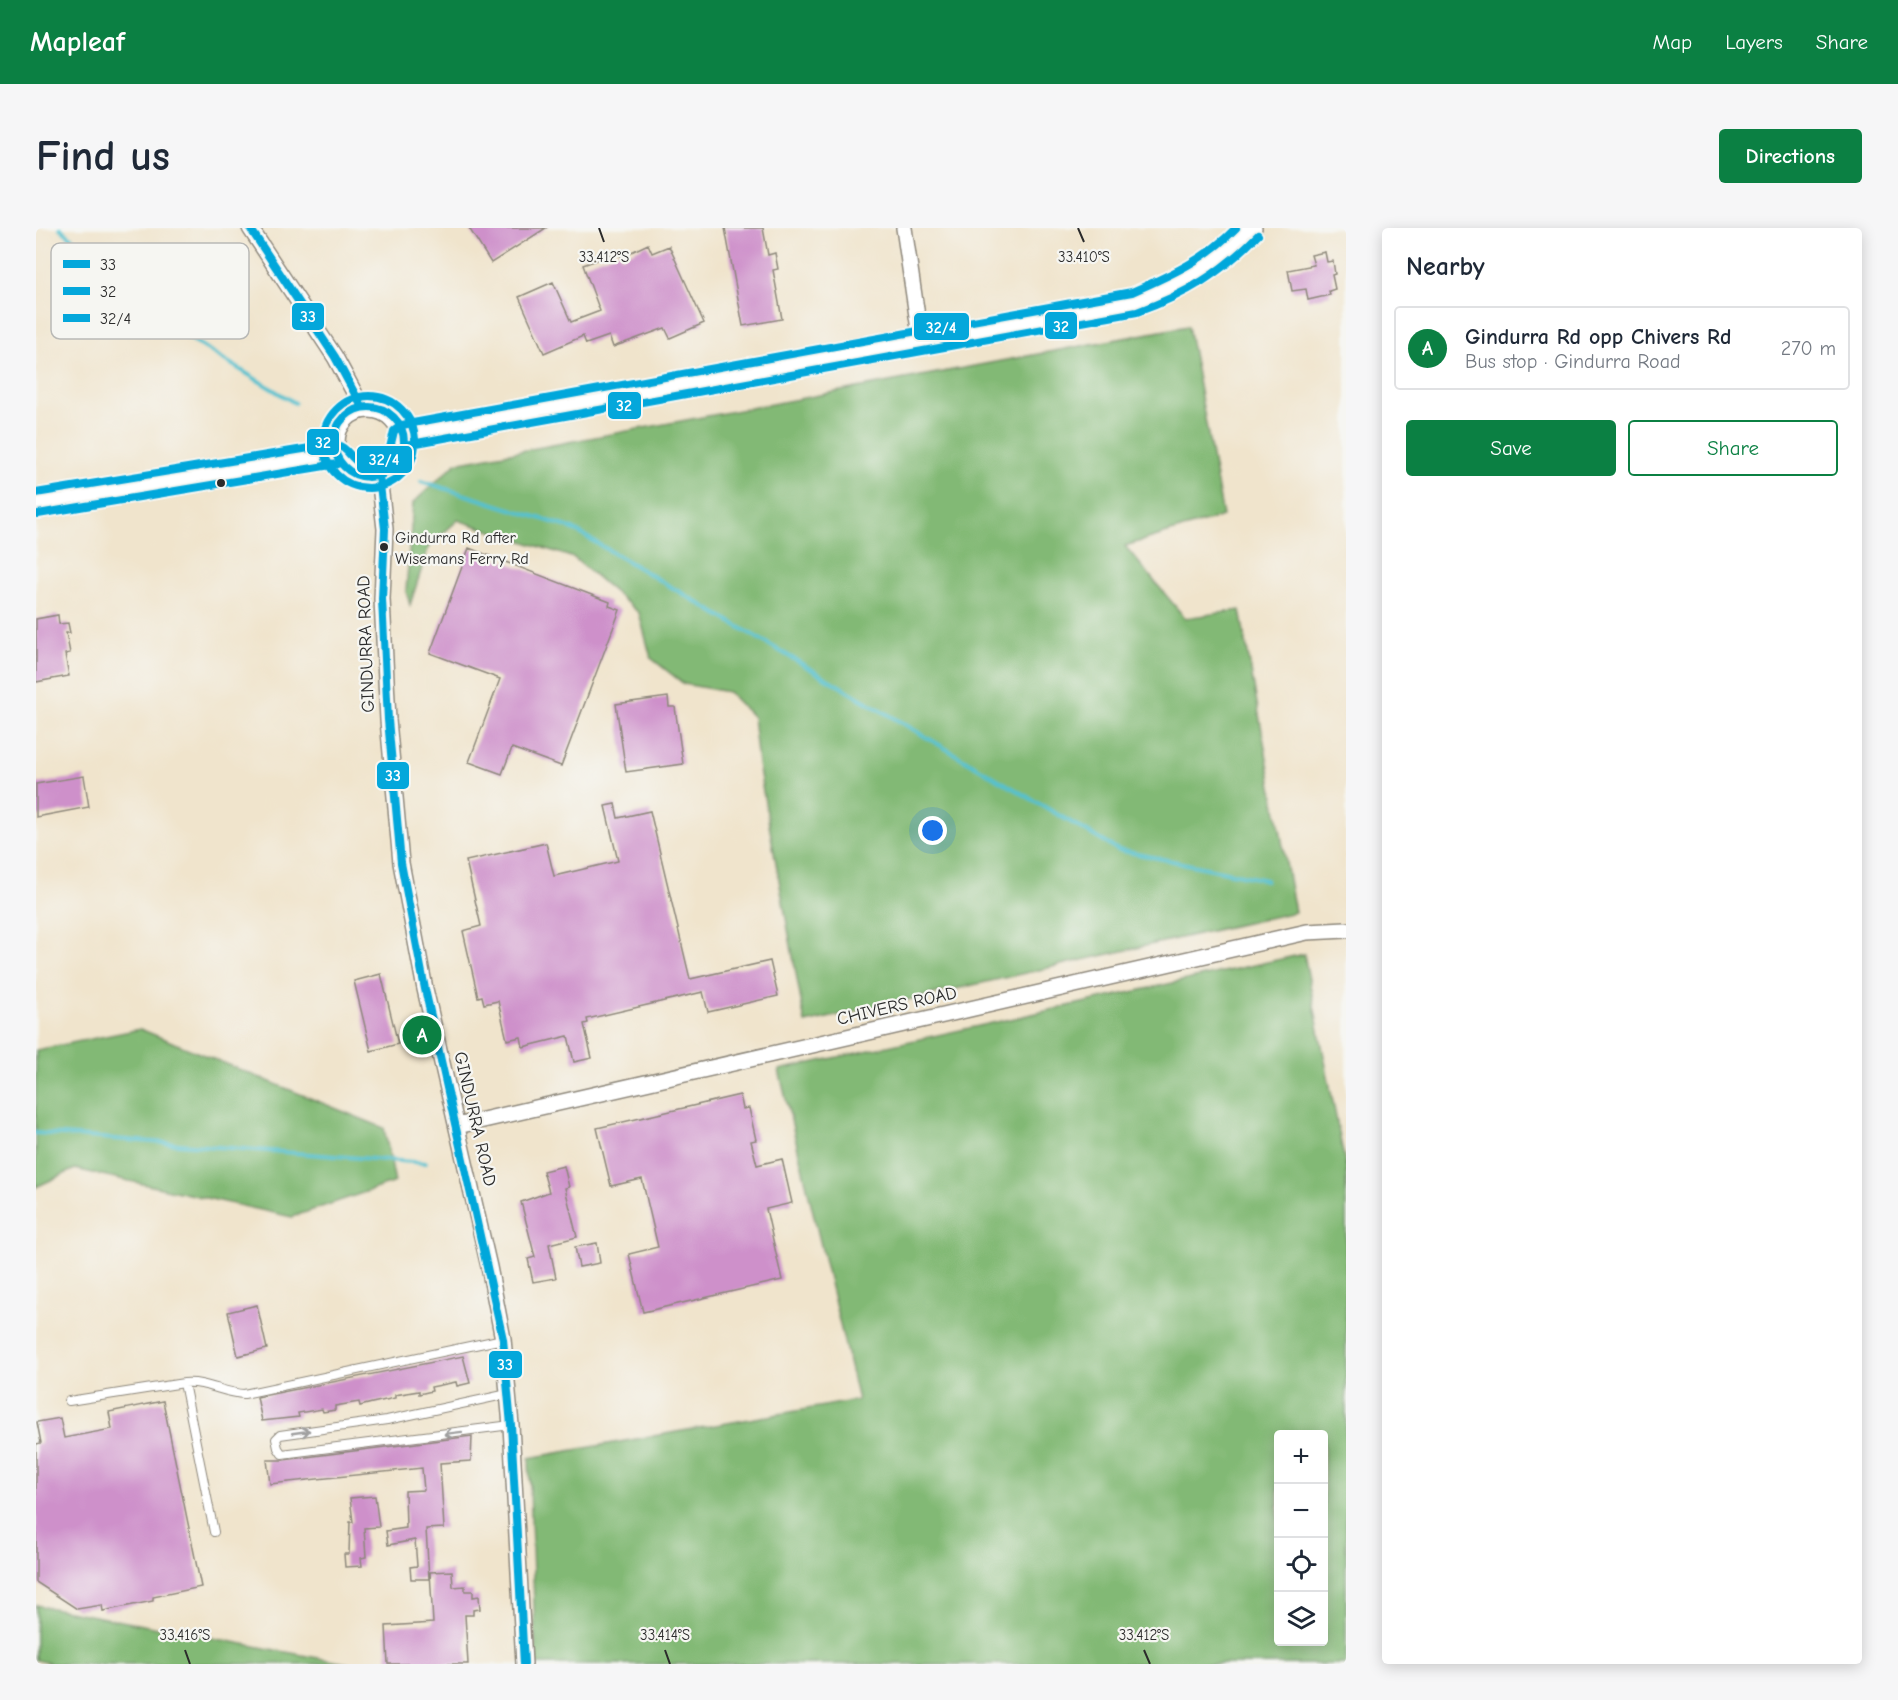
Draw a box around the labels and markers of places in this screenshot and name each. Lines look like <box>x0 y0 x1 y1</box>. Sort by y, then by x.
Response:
unlabelled marker <box>215 477 227 489</box>
place label: Gindurra Rd after Wisemans Ferry Rd <box>395 529 529 568</box>
marker: Gindurra Rd after Wisemans Ferry Rd <box>378 541 390 553</box>
pin: A <box>402 1012 442 1058</box>

